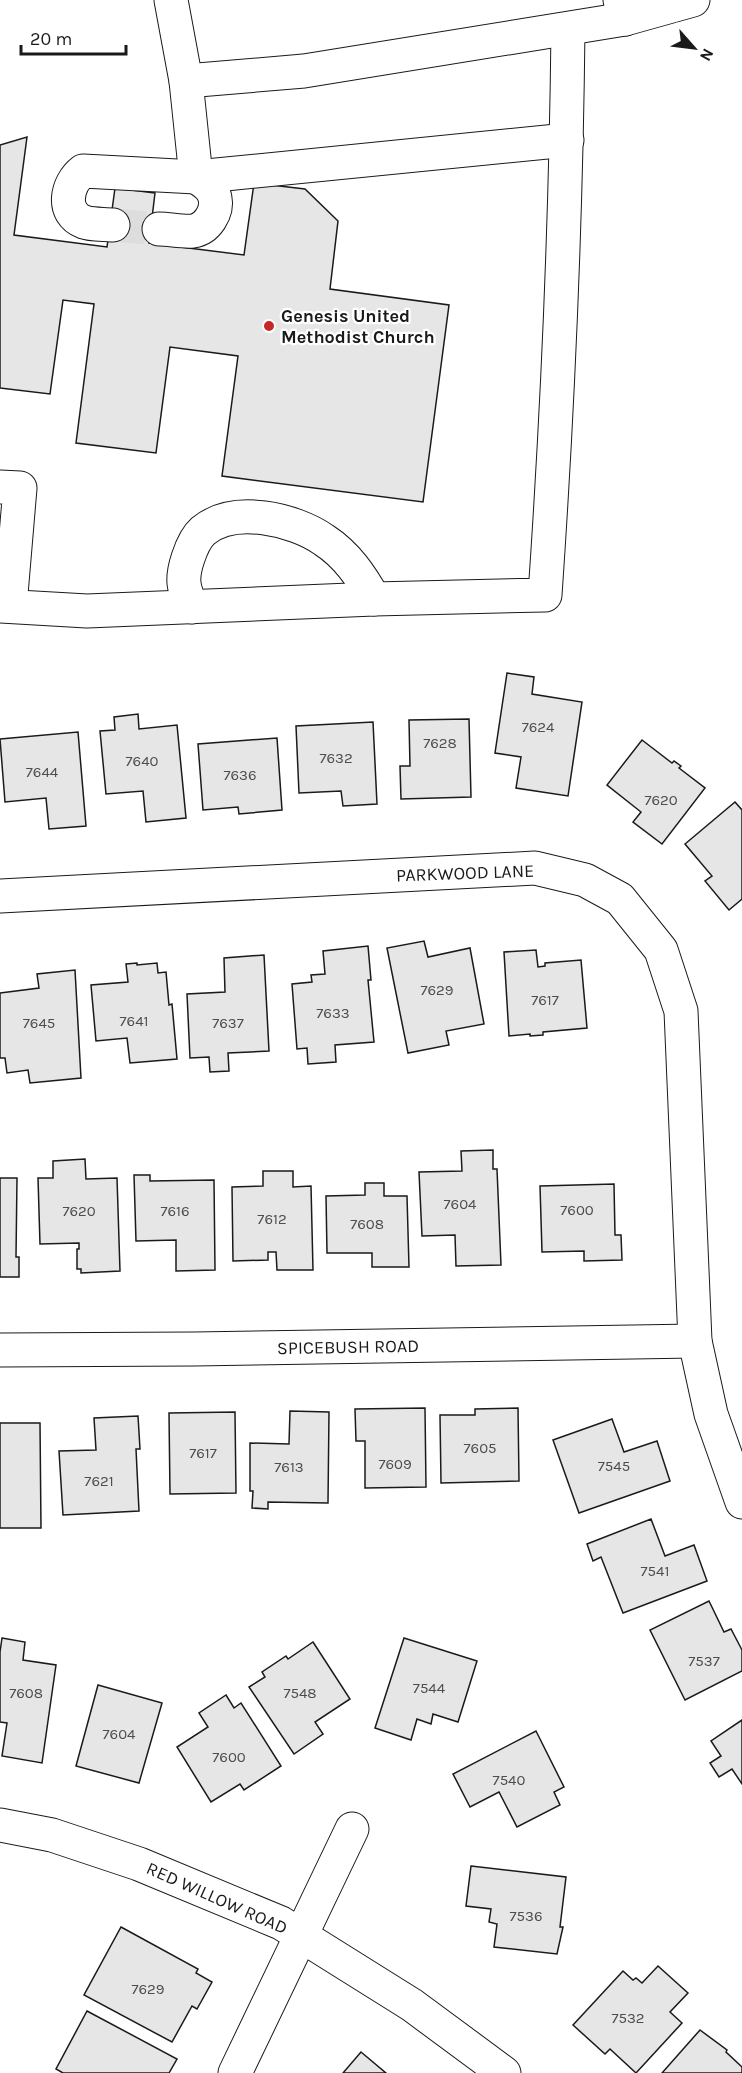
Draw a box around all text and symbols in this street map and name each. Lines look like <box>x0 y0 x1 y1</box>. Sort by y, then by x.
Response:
scale bar <box>21 18 126 56</box>
north arrow <box>664 18 724 78</box>
text: 20 m <box>30 28 72 50</box>
text: N <box>696 45 718 64</box>
place label: Genesis United Methodist Church <box>281 305 435 348</box>
marker: Genesis United Methodist Church <box>262 319 276 333</box>
house number: 7624 <box>522 718 555 736</box>
house number: 7628 <box>423 734 457 752</box>
house number: 7632 <box>319 749 353 767</box>
house number: 7640 <box>126 752 159 770</box>
house number: 7644 <box>26 763 59 781</box>
house number: 7636 <box>223 766 257 784</box>
house number: 7620 <box>644 791 678 809</box>
street label: PARKWOOD LANE <box>396 860 534 886</box>
house number: 7629 <box>420 981 454 999</box>
house number: 7617 <box>531 991 559 1009</box>
house number: 7633 <box>316 1004 350 1022</box>
house number: 7641 <box>120 1012 148 1030</box>
house number: 7645 <box>23 1014 55 1032</box>
house number: 7637 <box>212 1014 244 1032</box>
house number: 7604 <box>444 1195 477 1213</box>
house number: 7600 <box>560 1201 594 1219</box>
house number: 7620 <box>62 1202 96 1220</box>
house number: 7616 <box>160 1202 190 1220</box>
house number: 7612 <box>257 1210 287 1228</box>
house number: 7608 <box>350 1215 384 1233</box>
street label: SPICEBUSH ROAD <box>277 1335 419 1359</box>
house number: 7605 <box>464 1439 497 1457</box>
house number: 7617 <box>189 1444 217 1462</box>
house number: 7609 <box>378 1455 412 1473</box>
house number: 7545 <box>598 1457 630 1475</box>
house number: 7613 <box>274 1458 304 1476</box>
house number: 7621 <box>84 1472 114 1490</box>
house number: 7541 <box>641 1562 669 1580</box>
house number: 7537 <box>688 1652 720 1670</box>
house number: 7544 <box>413 1679 446 1697</box>
house number: 7608 <box>9 1684 43 1702</box>
house number: 7548 <box>283 1684 317 1702</box>
house number: 7604 <box>103 1725 136 1743</box>
house number: 7600 <box>212 1748 246 1766</box>
house number: 7540 <box>493 1771 525 1789</box>
street label: RED WILLOW ROAD <box>143 1857 291 1939</box>
house number: 7536 <box>510 1907 542 1925</box>
house number: 7629 <box>131 1980 165 1998</box>
house number: 7532 <box>611 2009 645 2027</box>

